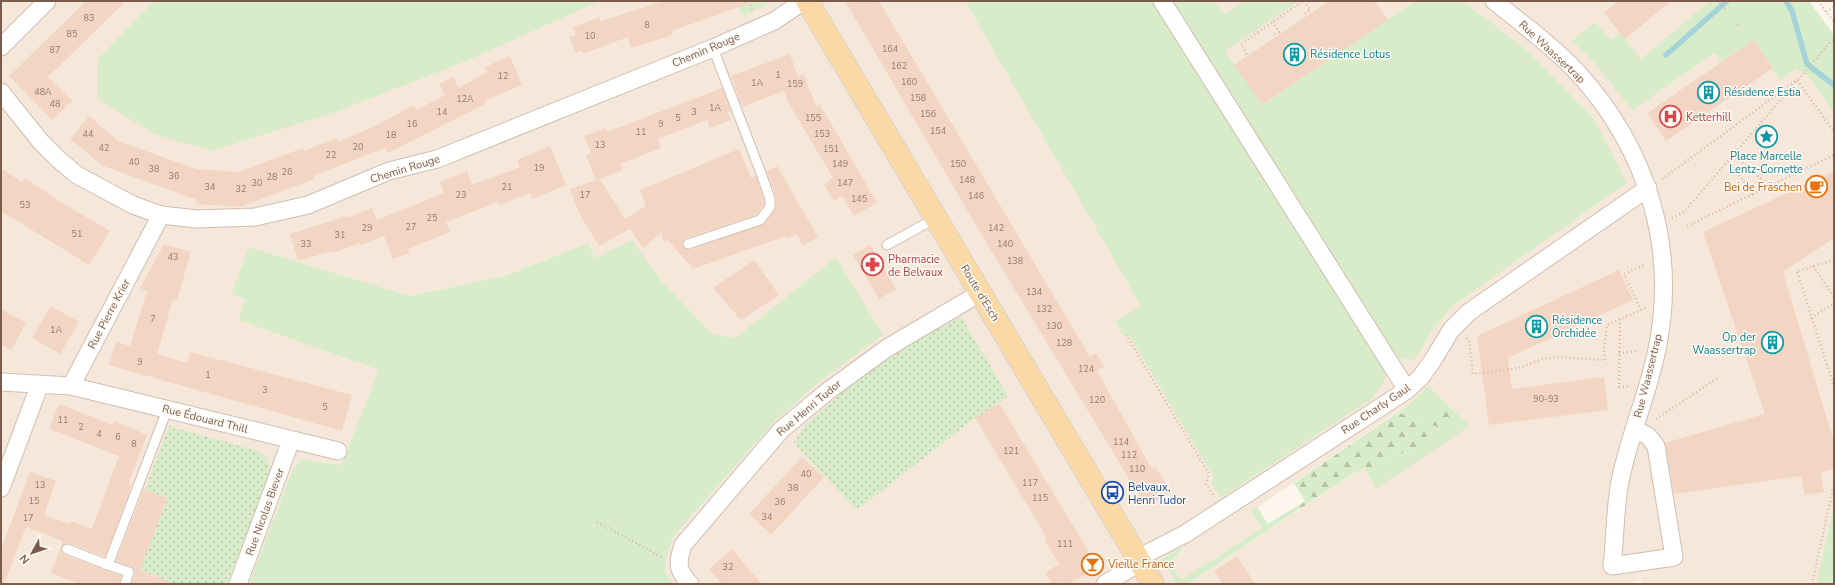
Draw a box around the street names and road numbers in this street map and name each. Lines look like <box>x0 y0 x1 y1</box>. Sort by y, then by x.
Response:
street label: Rue Waassertrap <box>1515 17 1589 87</box>
street label: Chemin Rouge <box>670 29 742 71</box>
street label: Chemin Rouge <box>368 151 442 187</box>
street label: Route d'Esch <box>957 262 1003 324</box>
street label: Rue Pierre Krier <box>84 276 134 352</box>
street label: Rue Waassertrap <box>1630 332 1666 420</box>
street label: Rue Henri Tudor <box>773 376 845 440</box>
street label: Rue Charly Gaul <box>1338 380 1414 438</box>
street label: Rue Édouard Thill <box>160 400 251 437</box>
street label: Rue Nicolas Biever <box>242 466 288 558</box>

